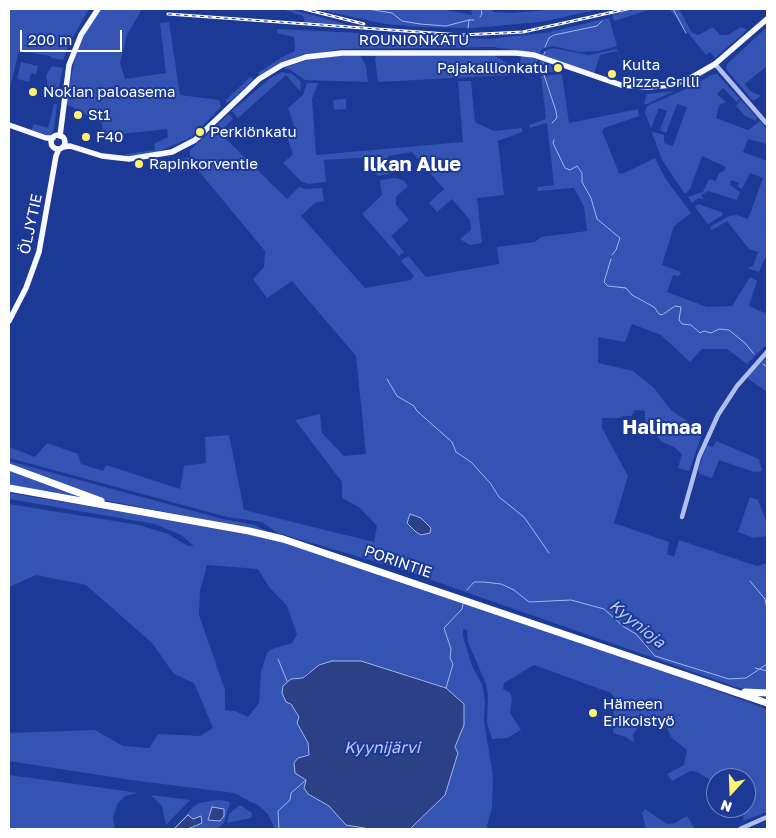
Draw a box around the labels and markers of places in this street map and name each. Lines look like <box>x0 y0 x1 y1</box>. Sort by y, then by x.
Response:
place label: Kulta Pizza-Grilli <box>622 56 700 91</box>
place label: Pajakallionkatu <box>437 59 548 77</box>
marker: Pajakallionkatu <box>552 62 564 74</box>
marker: Kulta Pizza-Grilli <box>606 68 618 80</box>
place label: Nokian paloasema <box>43 83 176 101</box>
marker: Nokian paloasema <box>27 86 39 98</box>
place label: St1 <box>88 106 111 124</box>
marker: St1 <box>72 109 84 121</box>
place label: Perkiönkatu <box>210 123 297 141</box>
marker: Perkiönkatu <box>194 126 206 138</box>
place label: F40 <box>96 128 123 146</box>
marker: F40 <box>80 131 92 143</box>
place label: Rapinkorventie <box>149 155 258 173</box>
marker: Rapinkorventie <box>133 158 145 170</box>
place label: Hämeen Erikoistyö <box>603 695 675 730</box>
marker: Hämeen Erikoistyö <box>587 707 599 719</box>

